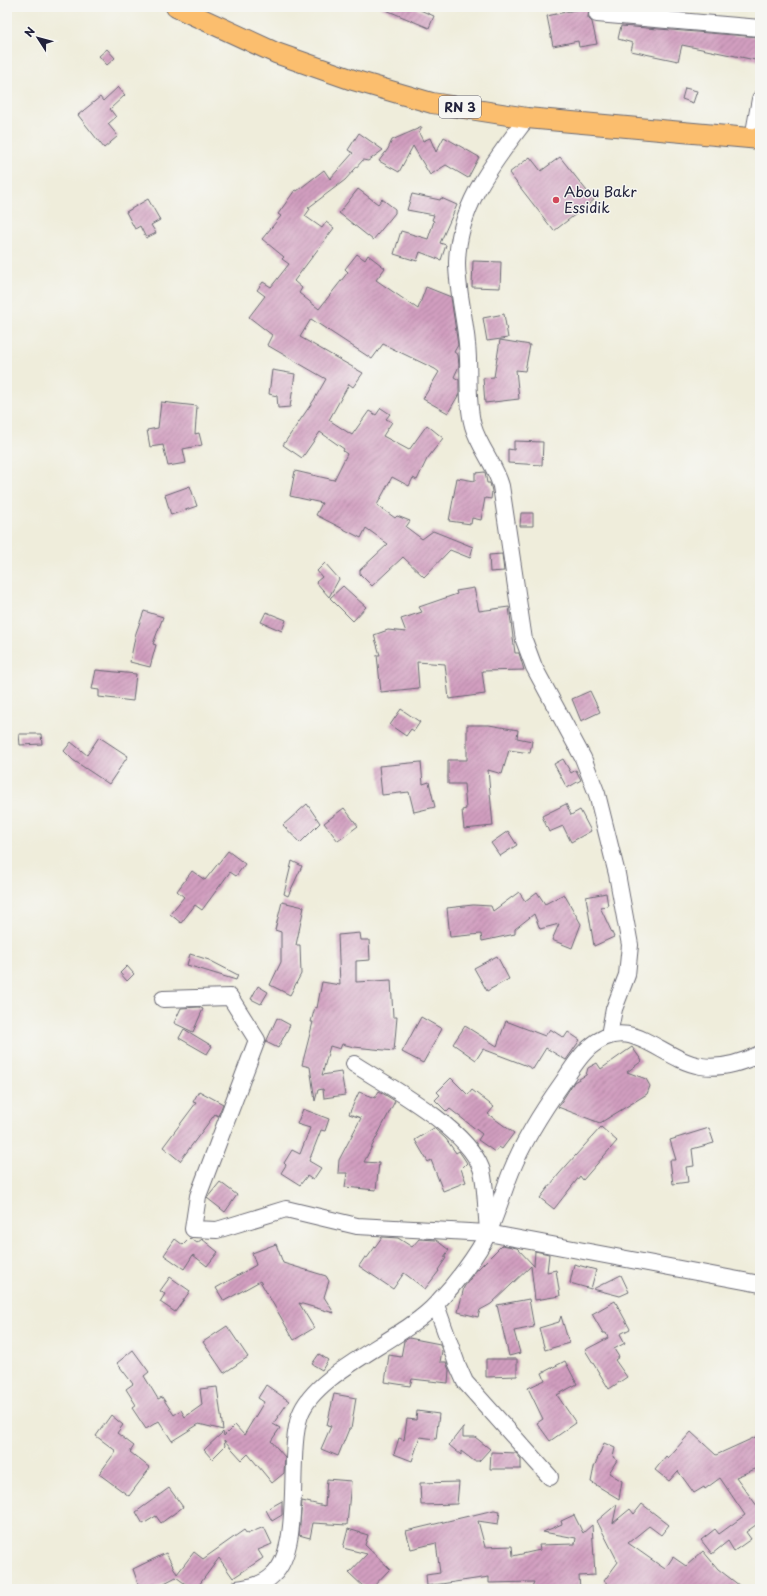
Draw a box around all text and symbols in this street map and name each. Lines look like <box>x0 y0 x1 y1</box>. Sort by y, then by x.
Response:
north arrow <box>18 18 58 58</box>
text: N <box>20 23 39 40</box>
road number: RN 3 <box>439 96 481 118</box>
place label: Abou Bakr Essidik <box>564 181 637 218</box>
marker: Abou Bakr Essidik <box>551 195 561 205</box>

